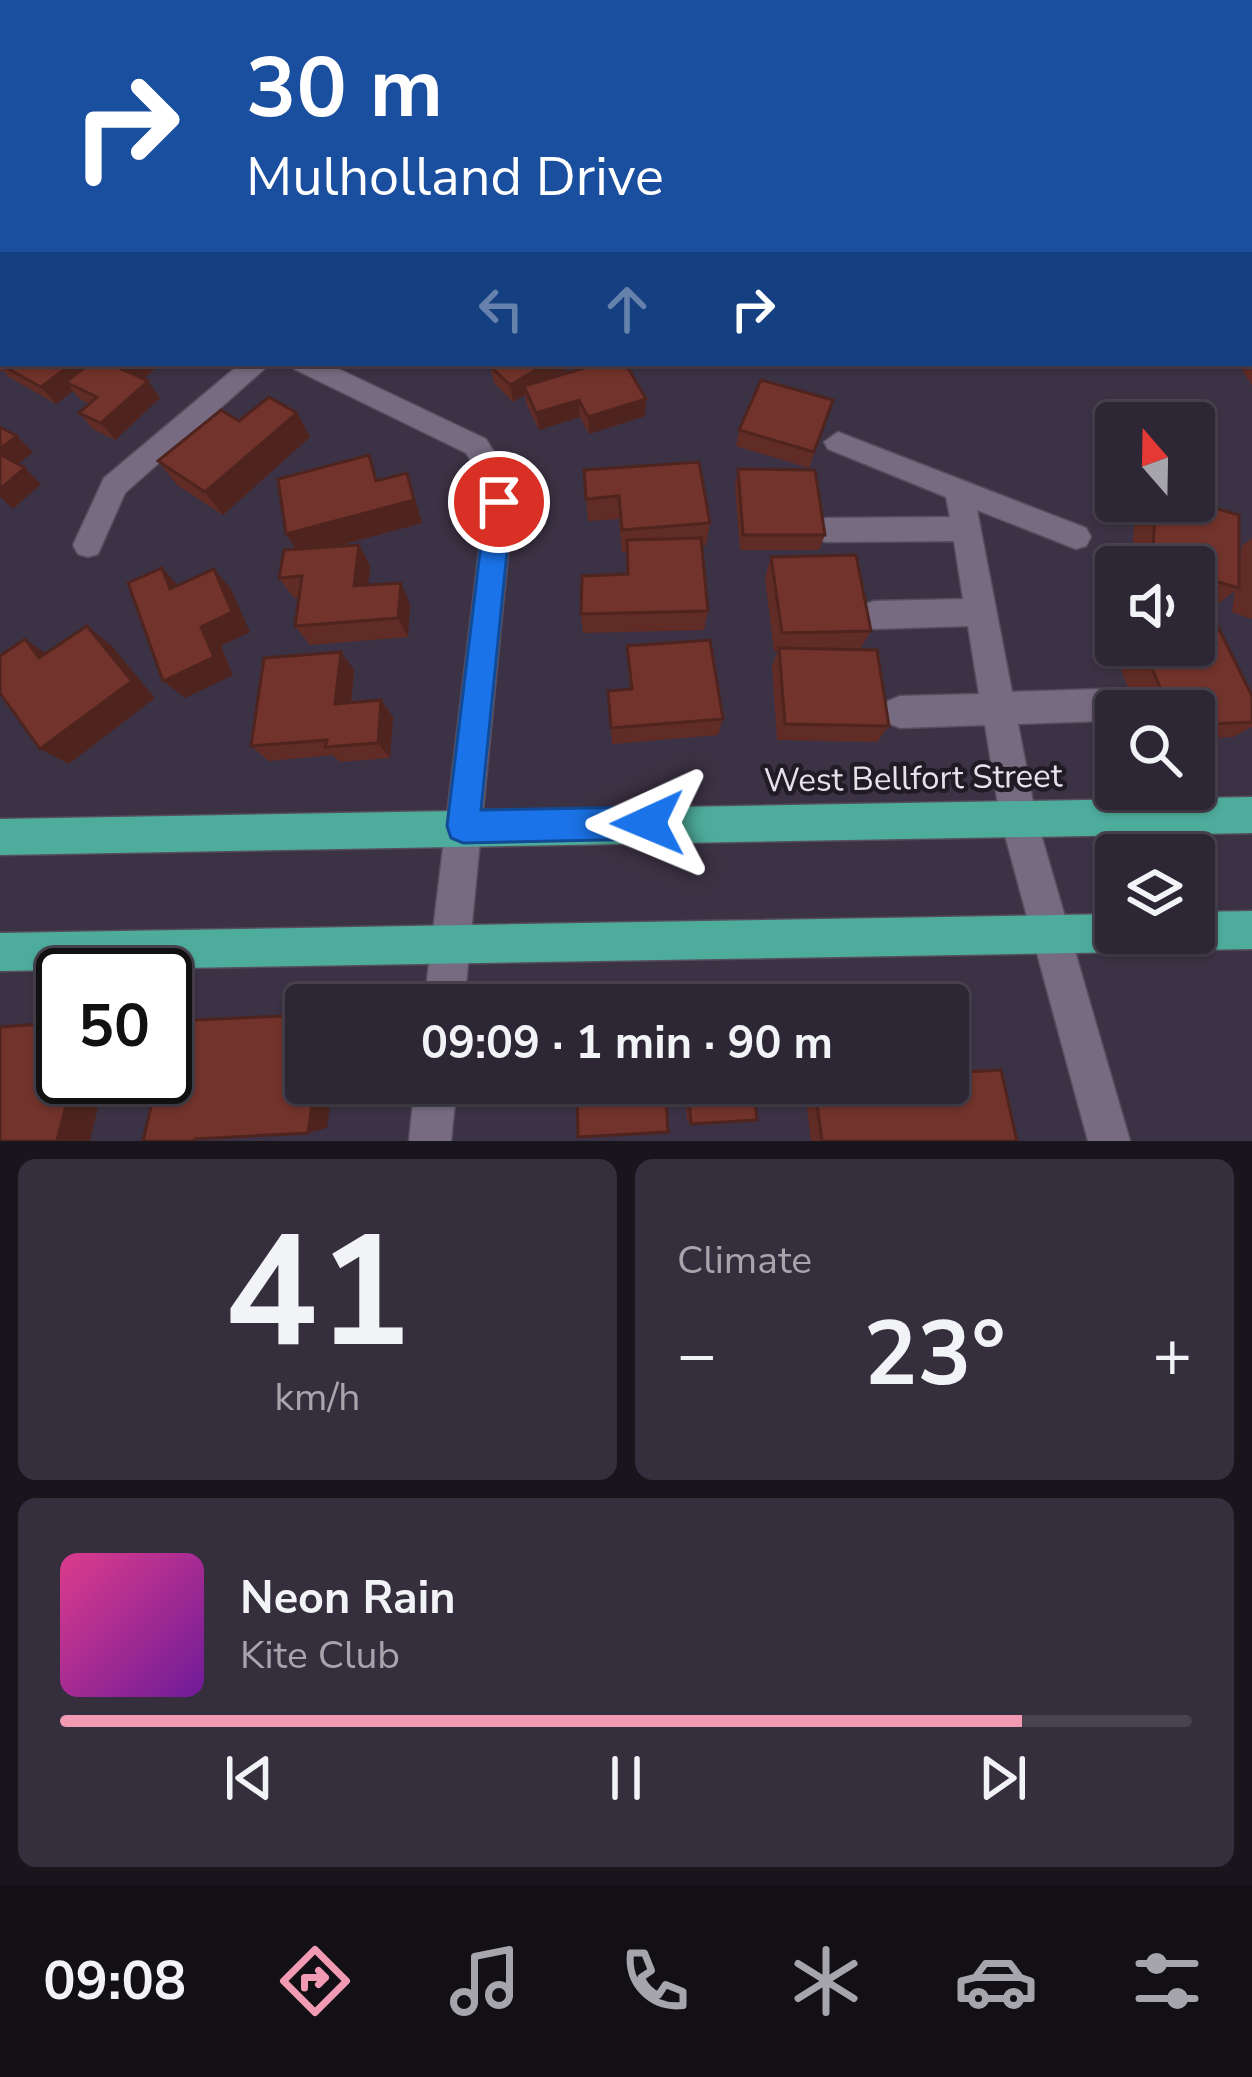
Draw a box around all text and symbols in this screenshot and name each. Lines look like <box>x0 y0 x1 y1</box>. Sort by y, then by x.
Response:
text: 30 m <box>246 31 443 146</box>
icon: right <box>48 48 204 204</box>
text: Mulholland Drive <box>246 140 664 214</box>
icon: left <box>468 276 534 342</box>
icon: ahead <box>594 276 660 342</box>
icon: right <box>720 276 786 342</box>
north arrow <box>1095 402 1215 522</box>
map controls <box>1095 402 1215 954</box>
pin <box>448 451 550 553</box>
icon: arrive <box>466 469 532 535</box>
button: sound <box>1095 546 1215 666</box>
button: search <box>1095 690 1215 810</box>
street label: West Bellfort Street <box>763 753 1063 804</box>
position arrow <box>585 760 711 886</box>
button: layers <box>1095 834 1215 954</box>
speed limit sign: 50 <box>36 948 192 1104</box>
text: 09:09 · 1 min · 90 m <box>421 1013 833 1074</box>
text: 41 <box>224 1186 411 1399</box>
text: Climate <box>677 1234 812 1287</box>
text: 23° <box>863 1293 1006 1416</box>
text: − <box>677 1310 717 1400</box>
text: + <box>1152 1310 1192 1400</box>
text: km/h <box>275 1371 360 1424</box>
text: Neon Rain <box>240 1568 456 1629</box>
text: Kite Club <box>240 1629 400 1682</box>
icon: previous <box>216 1745 282 1811</box>
icon: pause <box>593 1745 659 1811</box>
icon: next <box>970 1745 1036 1811</box>
icon: directions <box>273 1939 357 2023</box>
icon: music <box>443 1939 527 2023</box>
icon: phone <box>613 1939 697 2023</box>
icon: climate <box>784 1939 868 2023</box>
icon: car <box>954 1939 1038 2023</box>
icon: filters <box>1125 1939 1209 2023</box>
text: 09:08 <box>43 1944 186 2018</box>

